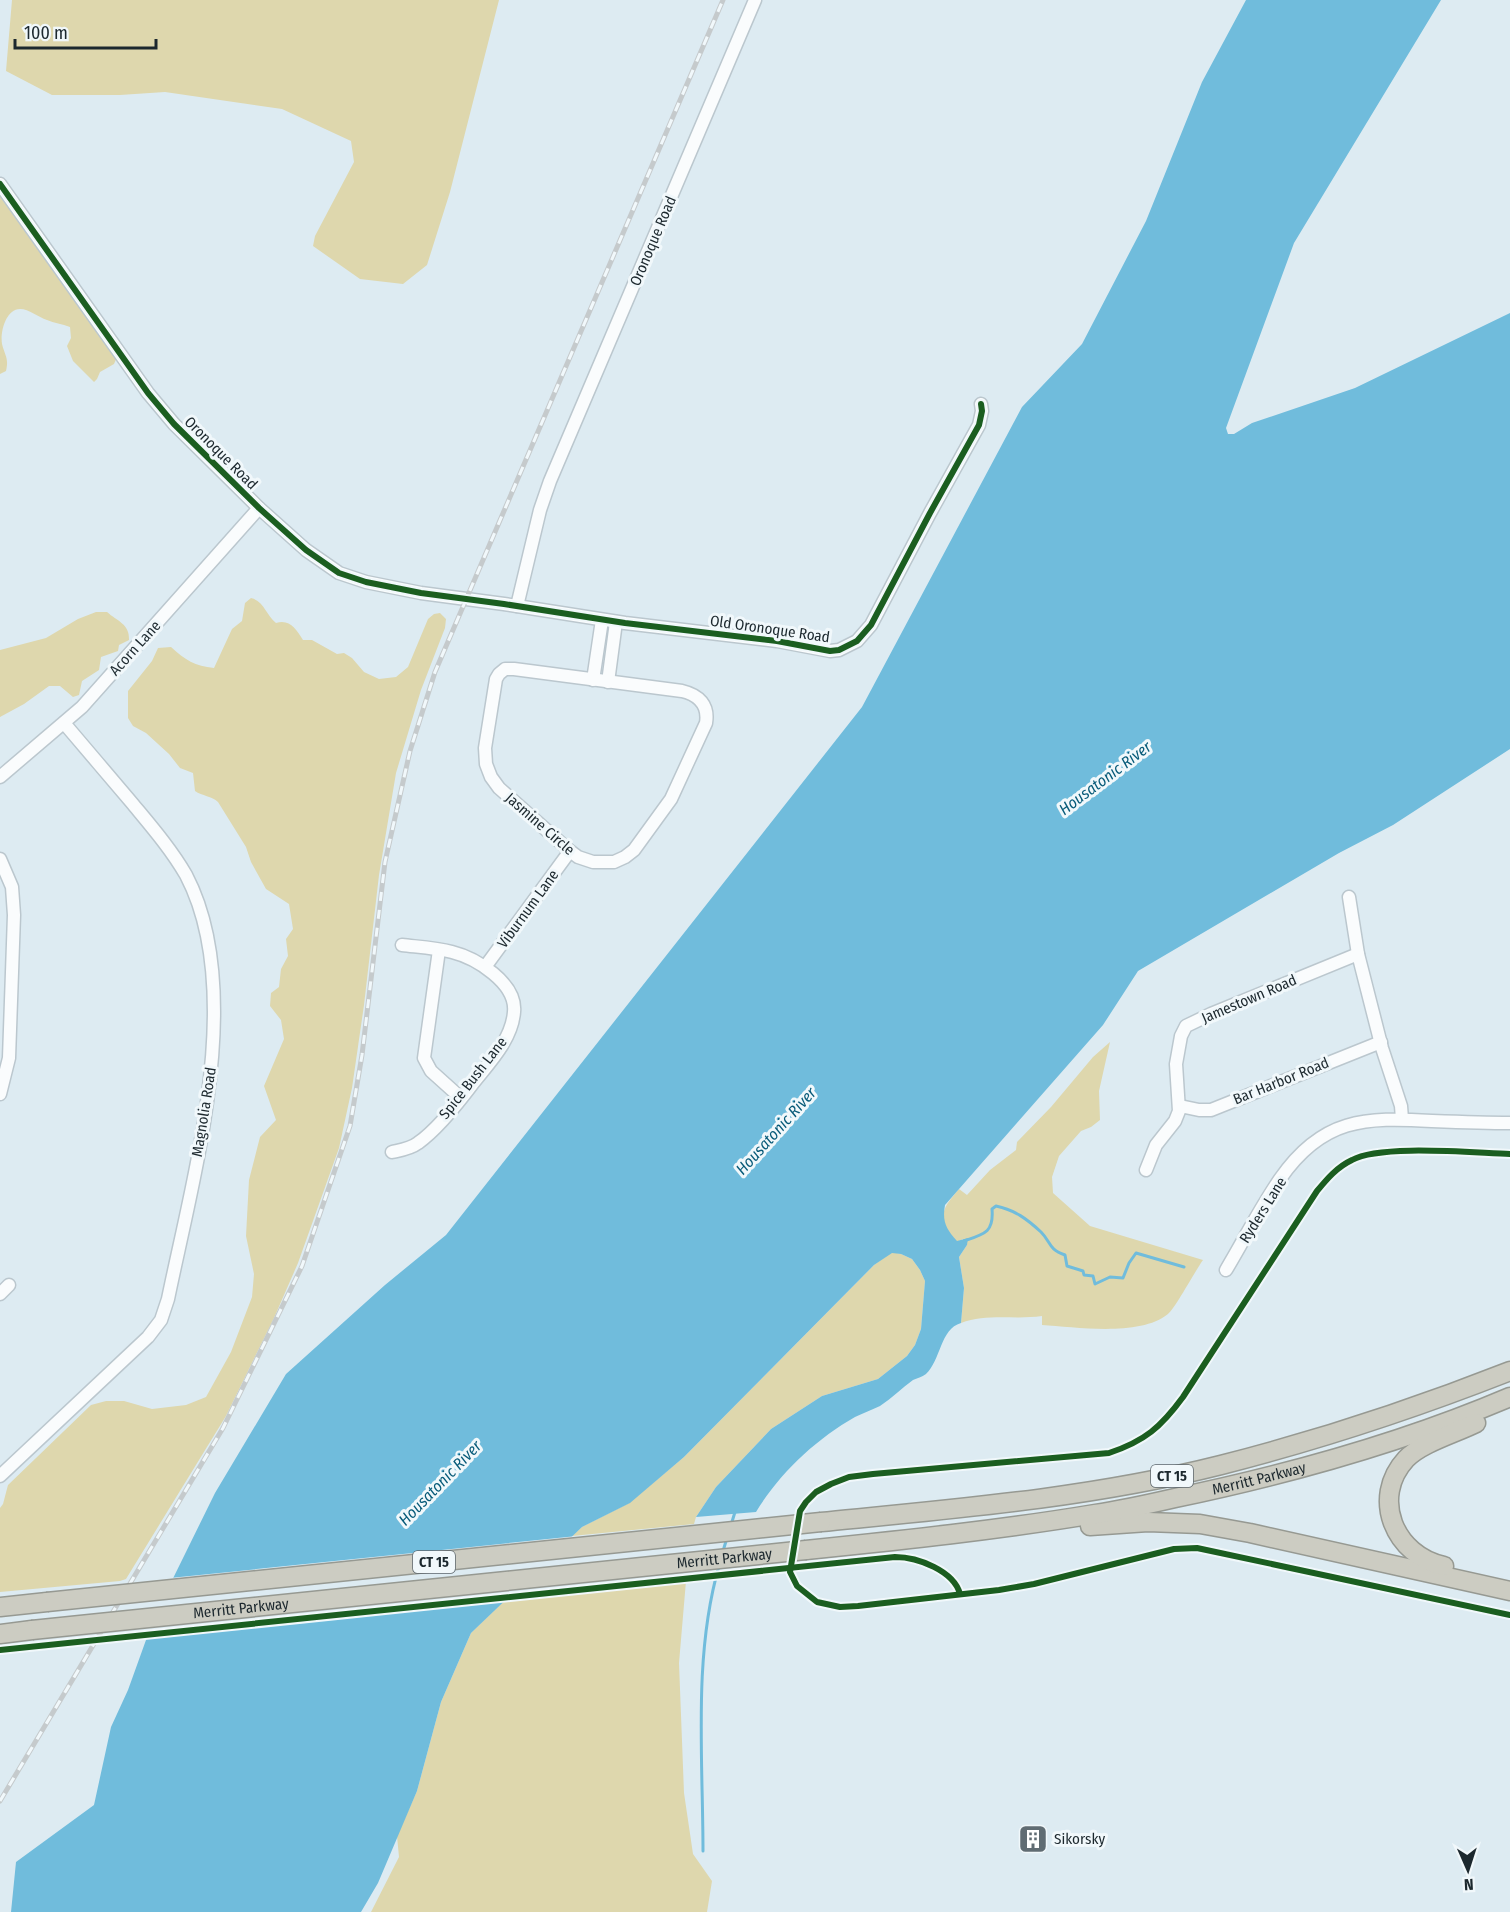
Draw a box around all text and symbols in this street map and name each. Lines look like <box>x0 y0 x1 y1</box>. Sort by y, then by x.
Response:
scale bar <box>15 12 156 50</box>
text: 100 m <box>24 22 68 44</box>
street label: Oronoque Road <box>626 193 680 289</box>
street label: Oronoque Road <box>181 413 261 493</box>
street label: Old Oronoque Road <box>709 612 831 646</box>
street label: Acorn Lane <box>106 617 164 679</box>
water label: Housatonic River <box>1055 737 1155 819</box>
street label: Jasmine Circle <box>502 789 578 859</box>
street label: Viburnum Lane <box>494 866 562 952</box>
street label: Jamestown Road <box>1199 971 1299 1027</box>
street label: Spice Bush Lane <box>435 1033 511 1123</box>
street label: Bar Harbor Road <box>1230 1054 1332 1108</box>
street label: Magnolia Road <box>188 1066 220 1158</box>
water label: Housatonic River <box>732 1083 820 1178</box>
street label: Ryders Lane <box>1236 1174 1290 1246</box>
water label: Housatonic River <box>395 1436 486 1529</box>
street label: Merritt Parkway <box>1210 1458 1308 1499</box>
road number: CT 15 <box>1151 1465 1193 1487</box>
street label: Merritt Parkway <box>676 1545 773 1572</box>
road number: CT 15 <box>413 1551 455 1573</box>
street label: Merritt Parkway <box>192 1594 290 1622</box>
building icon: Sikorsky <box>1017 1823 1049 1855</box>
place label: Sikorsky <box>1054 1830 1105 1848</box>
north arrow <box>1438 1840 1498 1900</box>
text: N <box>1463 1875 1474 1894</box>

